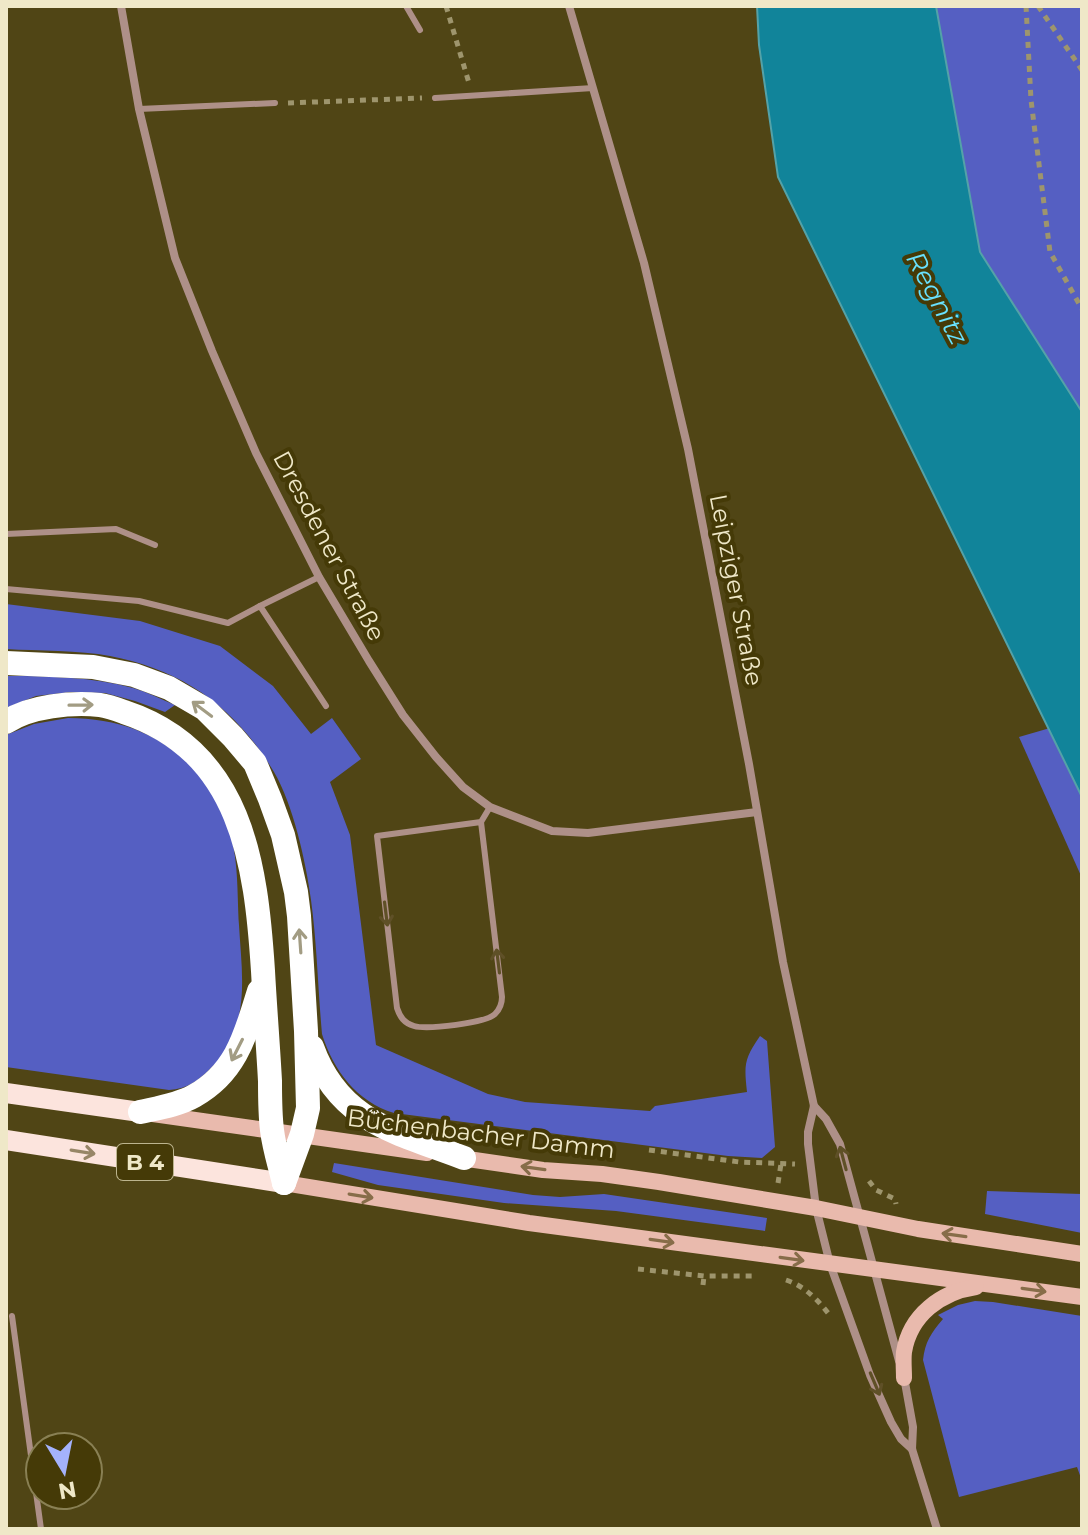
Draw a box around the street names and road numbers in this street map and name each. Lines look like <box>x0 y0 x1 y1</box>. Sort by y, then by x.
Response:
street label: Dresdener Straße <box>267 446 392 646</box>
street label: Leipziger Straße <box>704 492 769 688</box>
street label: Büchenbacher Damm <box>345 1103 617 1164</box>
road number: B 4 <box>117 1144 173 1180</box>

